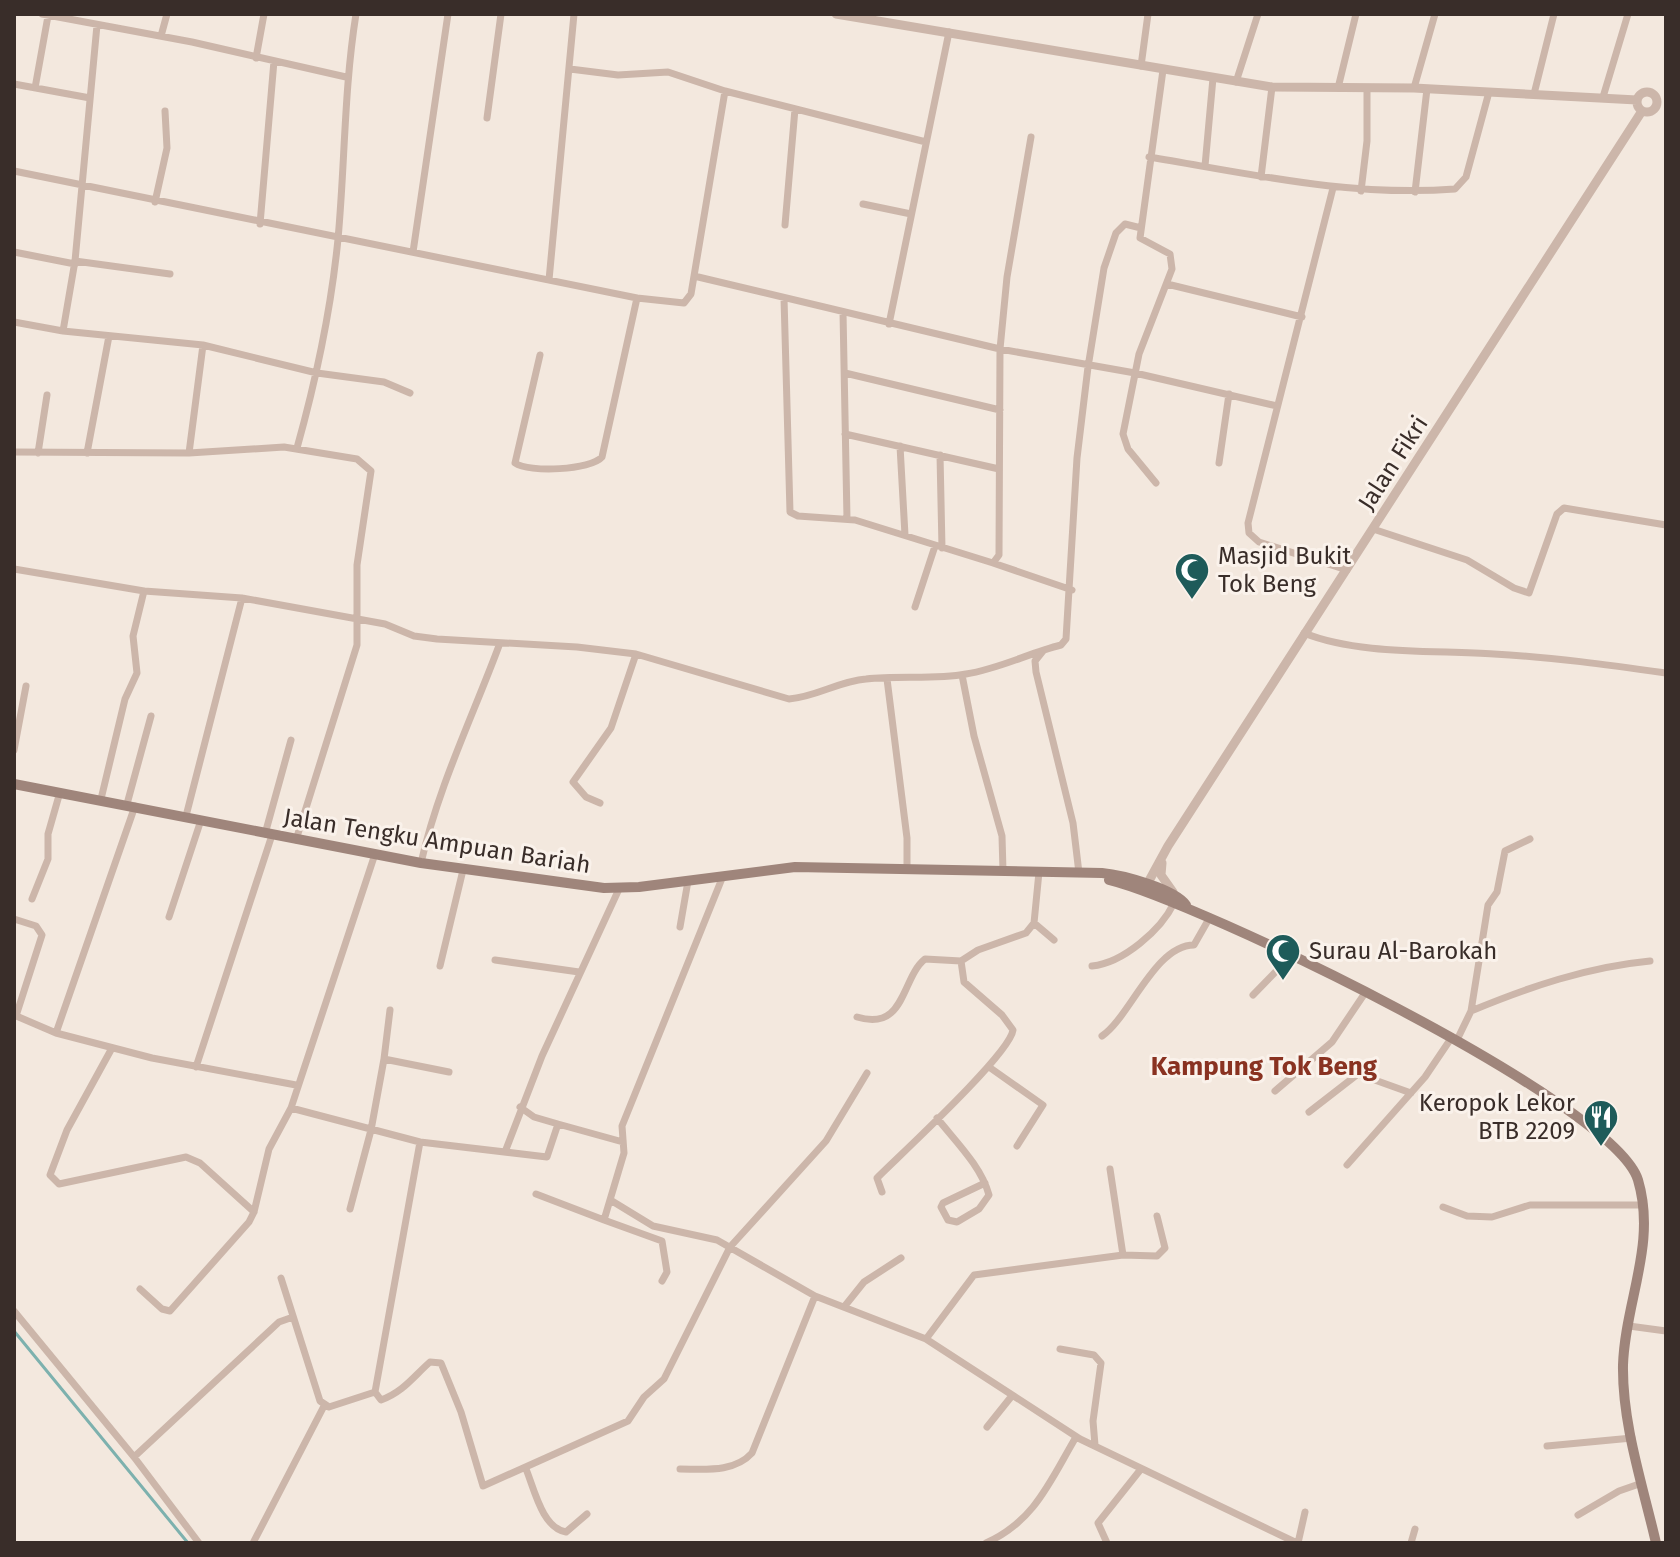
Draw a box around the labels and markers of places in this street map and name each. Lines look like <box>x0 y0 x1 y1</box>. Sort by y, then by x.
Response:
place label: Masjid Bukit Tok Beng <box>1218 542 1352 598</box>
mosque icon: Masjid Bukit Tok Beng <box>1173 551 1211 601</box>
mosque icon: Surau Al-Barokah <box>1264 932 1302 982</box>
place label: Surau Al-Barokah <box>1309 937 1497 965</box>
place label: Keropok Lekor BTB 2209 <box>1419 1089 1576 1145</box>
restaurant icon: Keropok Lekor BTB 2209 <box>1582 1098 1620 1148</box>

